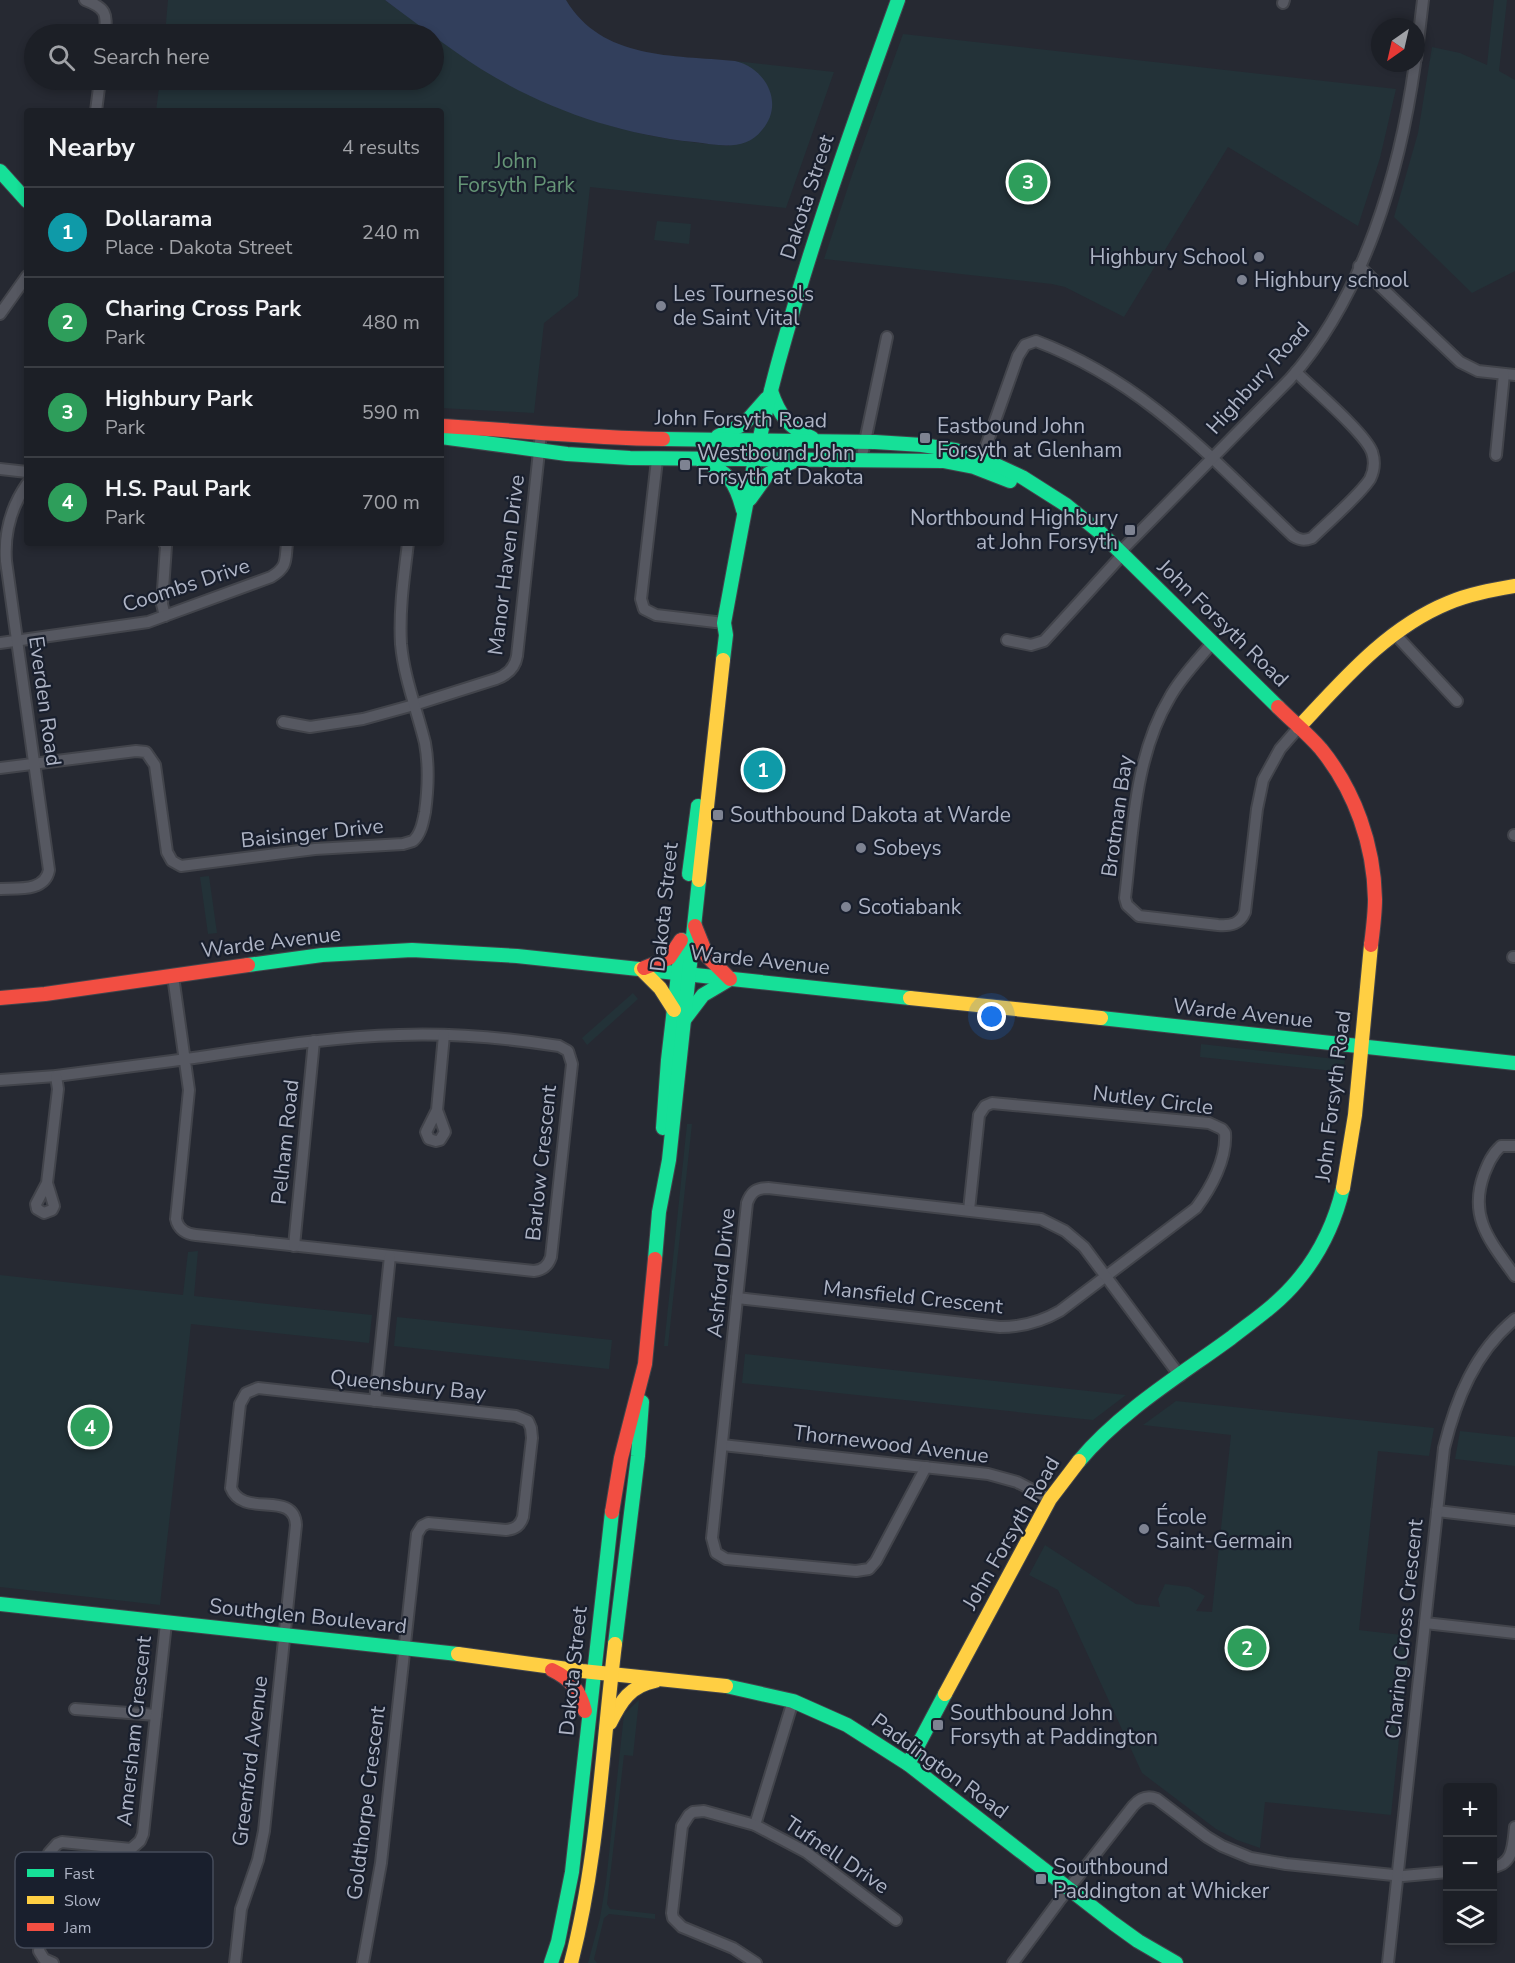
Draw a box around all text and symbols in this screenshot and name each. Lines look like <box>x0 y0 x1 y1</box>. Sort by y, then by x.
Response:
north arrow <box>1371 18 1425 72</box>
search box <box>24 24 444 90</box>
icon: search <box>45 41 78 74</box>
text: Search here <box>93 42 210 72</box>
text: Nearby <box>48 130 135 165</box>
street label: Dakota Street <box>774 130 841 263</box>
text: 4 results <box>342 134 420 161</box>
park label: John Forsyth Park <box>457 147 575 199</box>
pin: 3 <box>1008 160 1048 204</box>
text: Dollarama <box>105 204 212 234</box>
text: 1 <box>62 219 74 246</box>
text: 240 m <box>362 219 420 246</box>
text: Place · Dakota Street <box>105 234 292 261</box>
place label: Highbury School <box>1089 243 1248 271</box>
marker: Highbury School <box>1252 250 1266 264</box>
place label: Highbury school <box>1254 266 1410 294</box>
marker: Highbury school <box>1235 273 1249 287</box>
place label: Les Tournesols de Saint Vital <box>673 280 814 332</box>
text: Charing Cross Park <box>105 294 301 324</box>
marker: Les Tournesols de Saint Vital <box>654 299 668 313</box>
text: 2 <box>62 309 74 336</box>
text: 480 m <box>362 309 420 336</box>
street label: Highbury Road <box>1200 316 1316 440</box>
text: Park <box>105 324 145 351</box>
text: Highbury Park <box>105 384 253 414</box>
text: 3 <box>62 399 74 426</box>
text: 590 m <box>362 399 420 426</box>
street label: John Forsyth Road <box>654 403 827 435</box>
place label: Eastbound John Forsyth at Glenham <box>937 412 1122 464</box>
text: Park <box>105 414 145 441</box>
marker: Eastbound John Forsyth at Glenham <box>918 431 932 445</box>
place label: Westbound John Forsyth at Dakota <box>697 439 864 491</box>
marker: Westbound John Forsyth at Dakota <box>678 458 692 472</box>
street label: Manor Haven Drive <box>481 473 531 657</box>
text: H.S. Paul Park <box>105 474 251 504</box>
text: 4 <box>62 489 74 516</box>
text: 700 m <box>362 489 420 516</box>
text: Park <box>105 504 145 531</box>
place label: Northbound Highbury at John Forsyth <box>910 504 1118 556</box>
marker: Northbound Highbury at John Forsyth <box>1123 523 1137 537</box>
street label: Coombs Drive <box>119 551 253 619</box>
street label: John Forsyth Road <box>1151 552 1295 693</box>
street label: Everden Road <box>22 634 68 768</box>
pin: 1 <box>744 748 783 792</box>
street label: Brotman Bay <box>1095 753 1139 879</box>
place label: Southbound Dakota at Warde <box>730 801 1011 829</box>
marker: Southbound Dakota at Warde <box>711 808 725 822</box>
street label: Baisinger Drive <box>239 812 385 854</box>
place label: Sobeys <box>873 834 942 862</box>
street label: Dakota Street <box>643 840 685 973</box>
marker: Sobeys <box>854 841 868 855</box>
place label: Scotiabank <box>858 893 962 921</box>
marker: Scotiabank <box>839 900 853 914</box>
street label: Warde Avenue <box>199 920 343 964</box>
street label: Warde Avenue <box>689 939 831 981</box>
street label: Warde Avenue <box>1172 992 1314 1034</box>
your location <box>977 1002 1006 1031</box>
street label: John Forsyth Road <box>1308 1009 1357 1184</box>
street label: Pelham Road <box>265 1078 305 1206</box>
street label: Nutley Circle <box>1091 1079 1215 1121</box>
street label: Barlow Crescent <box>519 1083 563 1242</box>
street label: Ashford Drive <box>700 1207 742 1339</box>
street label: Mansfield Crescent <box>822 1274 1005 1320</box>
street label: Queensbury Bay <box>329 1363 488 1407</box>
pin: 4 <box>70 1404 110 1450</box>
street label: Thornewood Avenue <box>792 1418 990 1470</box>
street label: John Forsyth Road <box>955 1451 1066 1615</box>
place label: École Saint-Germain <box>1156 1503 1293 1555</box>
street label: Charing Cross Crescent <box>1379 1517 1430 1740</box>
marker: École Saint-Germain <box>1137 1522 1151 1536</box>
street label: Southglen Boulevard <box>208 1592 408 1640</box>
street label: Dakota Street <box>552 1604 594 1737</box>
pin: 2 <box>1228 1626 1266 1670</box>
street label: Amersham Crescent <box>110 1634 158 1828</box>
street label: Greenford Avenue <box>226 1674 274 1848</box>
place label: Southbound John Forsyth at Paddington <box>950 1699 1158 1751</box>
street label: Goldthorpe Crescent <box>340 1704 392 1902</box>
street label: Paddington Road <box>866 1707 1014 1825</box>
marker: Southbound John Forsyth at Paddington <box>931 1718 945 1732</box>
map controls <box>1443 1783 1497 1945</box>
button: + <box>1443 1783 1497 1837</box>
street label: Tufnell Drive <box>779 1810 895 1900</box>
button: − <box>1443 1837 1497 1891</box>
legend <box>15 1852 213 1948</box>
place label: Southbound Paddington at Whicker <box>1053 1853 1270 1905</box>
text: Fast <box>64 1863 95 1885</box>
marker: Southbound Paddington at Whicker <box>1034 1872 1048 1886</box>
text: Slow <box>64 1890 101 1912</box>
button: layers <box>1443 1891 1497 1945</box>
text: Jam <box>63 1917 91 1939</box>

